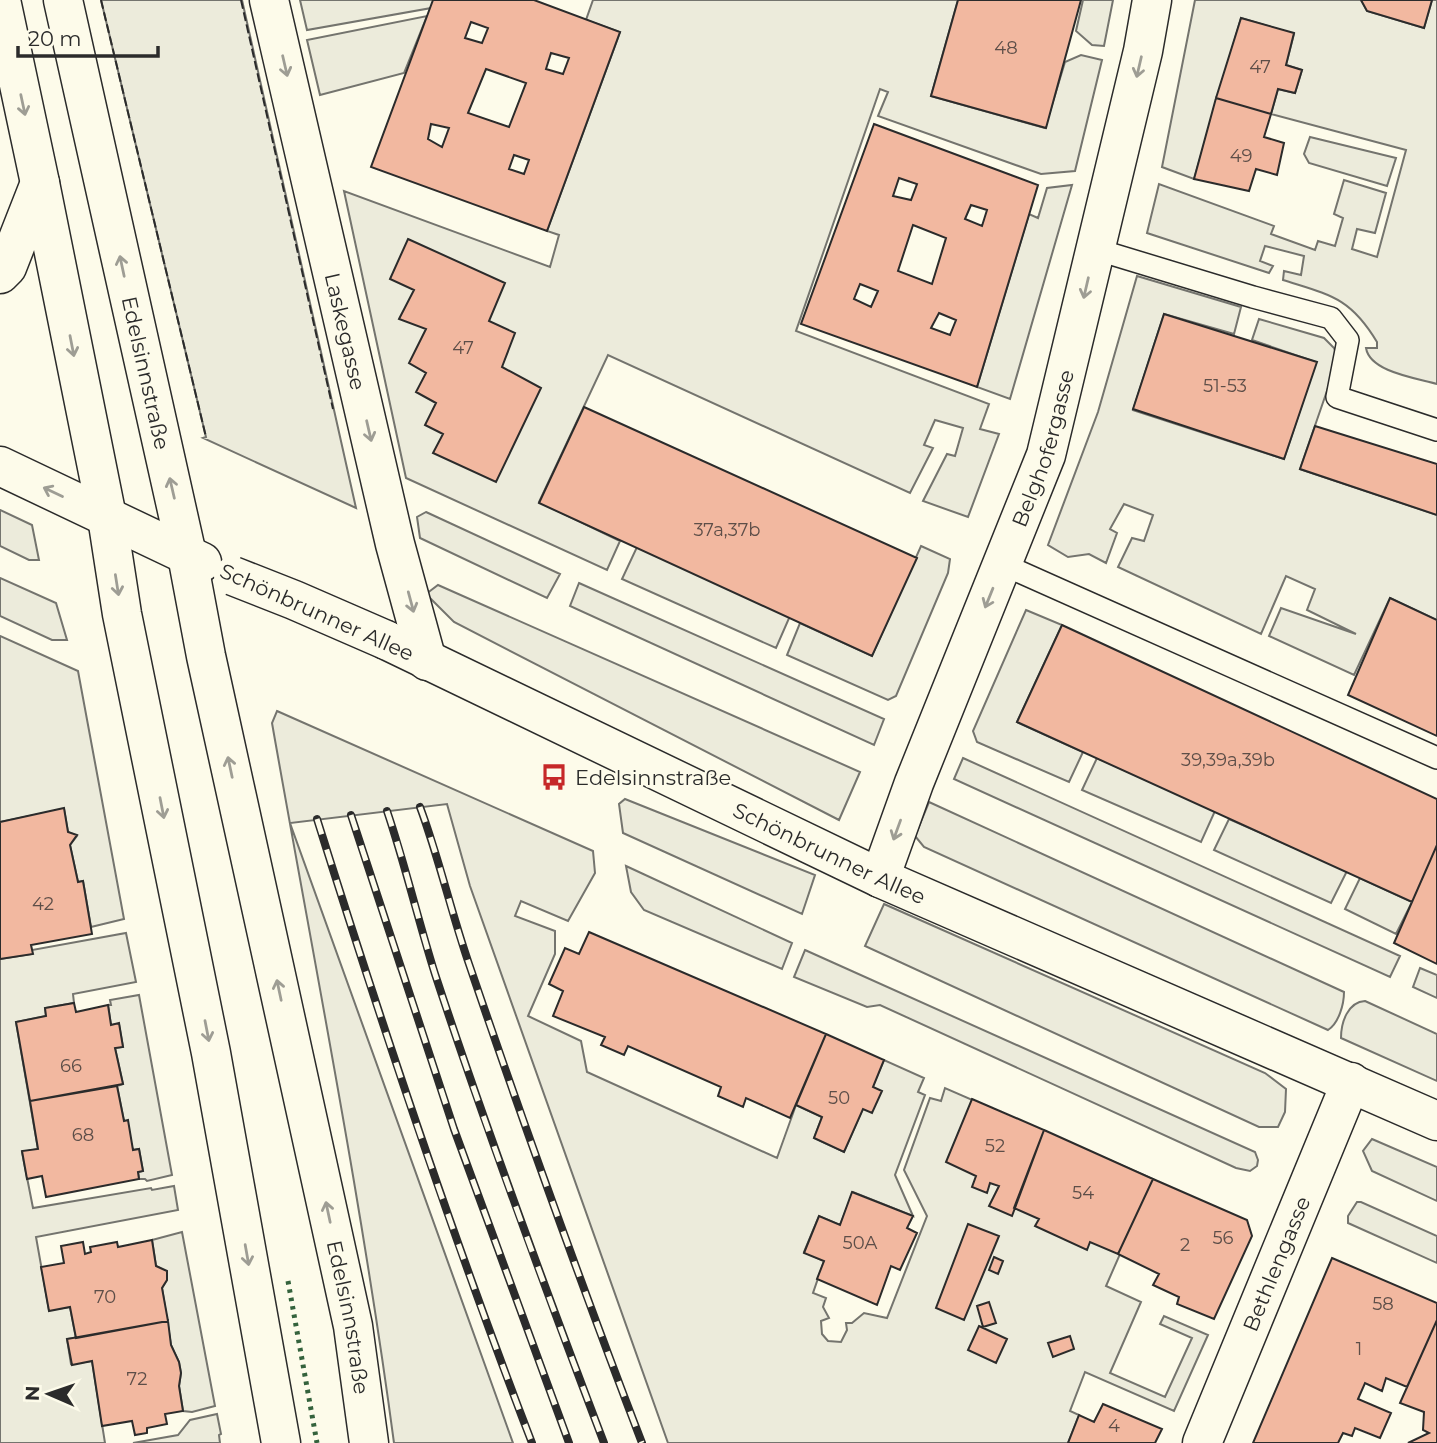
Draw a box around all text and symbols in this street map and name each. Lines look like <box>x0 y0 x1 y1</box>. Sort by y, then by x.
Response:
scale bar <box>18 14 158 58</box>
text: 20 m <box>28 26 82 51</box>
house number: 48 <box>994 37 1018 59</box>
one-way arrow <box>279 55 292 77</box>
one-way arrow <box>1132 55 1145 78</box>
house number: 47 <box>1249 56 1271 78</box>
one-way arrow <box>17 93 31 116</box>
house number: 49 <box>1230 145 1252 167</box>
one-way arrow <box>115 255 129 278</box>
street label: Laskegasse <box>320 270 371 392</box>
one-way arrow <box>1079 276 1092 299</box>
street label: Edelsinnstraße <box>117 294 176 452</box>
one-way arrow <box>66 334 80 357</box>
house number: 47 <box>452 337 474 359</box>
street label: Belghofergasse <box>1006 367 1079 530</box>
house number: 51-53 <box>1203 375 1247 397</box>
one-way arrow <box>363 419 377 442</box>
one-way arrow <box>164 477 178 500</box>
one-way arrow <box>43 485 64 499</box>
house number: 37a,37b <box>693 519 761 541</box>
street label: Schönbrunner Allee <box>216 558 418 666</box>
one-way arrow <box>111 573 124 596</box>
one-way arrow <box>981 587 994 608</box>
one-way arrow <box>406 591 419 613</box>
house number: 39,39a,39b <box>1181 749 1275 771</box>
one-way arrow <box>223 757 236 779</box>
bus stop icon: Edelsinnstraße <box>539 762 569 792</box>
place label: Edelsinnstraße <box>575 765 731 790</box>
one-way arrow <box>156 796 169 819</box>
street label: Schönbrunner Allee <box>729 797 929 909</box>
one-way arrow <box>890 819 902 841</box>
house number: 42 <box>32 893 54 915</box>
one-way arrow <box>272 979 286 1002</box>
one-way arrow <box>200 1019 214 1042</box>
house number: 66 <box>60 1055 82 1077</box>
house number: 50 <box>828 1087 850 1109</box>
house number: 68 <box>72 1124 94 1146</box>
house number: 52 <box>985 1135 1005 1157</box>
house number: 54 <box>1072 1182 1094 1204</box>
street label: Bethlengasse <box>1237 1192 1315 1335</box>
one-way arrow <box>321 1201 334 1224</box>
house number: 56 <box>1212 1227 1234 1249</box>
house number: 50A <box>843 1232 878 1254</box>
house number: 2 <box>1180 1234 1190 1256</box>
street label: Edelsinnstraße <box>322 1238 375 1396</box>
one-way arrow <box>241 1243 254 1266</box>
house number: 70 <box>94 1286 116 1308</box>
house number: 58 <box>1372 1293 1394 1315</box>
house number: 1 <box>1356 1338 1362 1360</box>
north arrow <box>14 1359 84 1429</box>
house number: 72 <box>127 1368 147 1390</box>
text: N <box>21 1385 44 1402</box>
house number: 4 <box>1108 1415 1120 1437</box>

